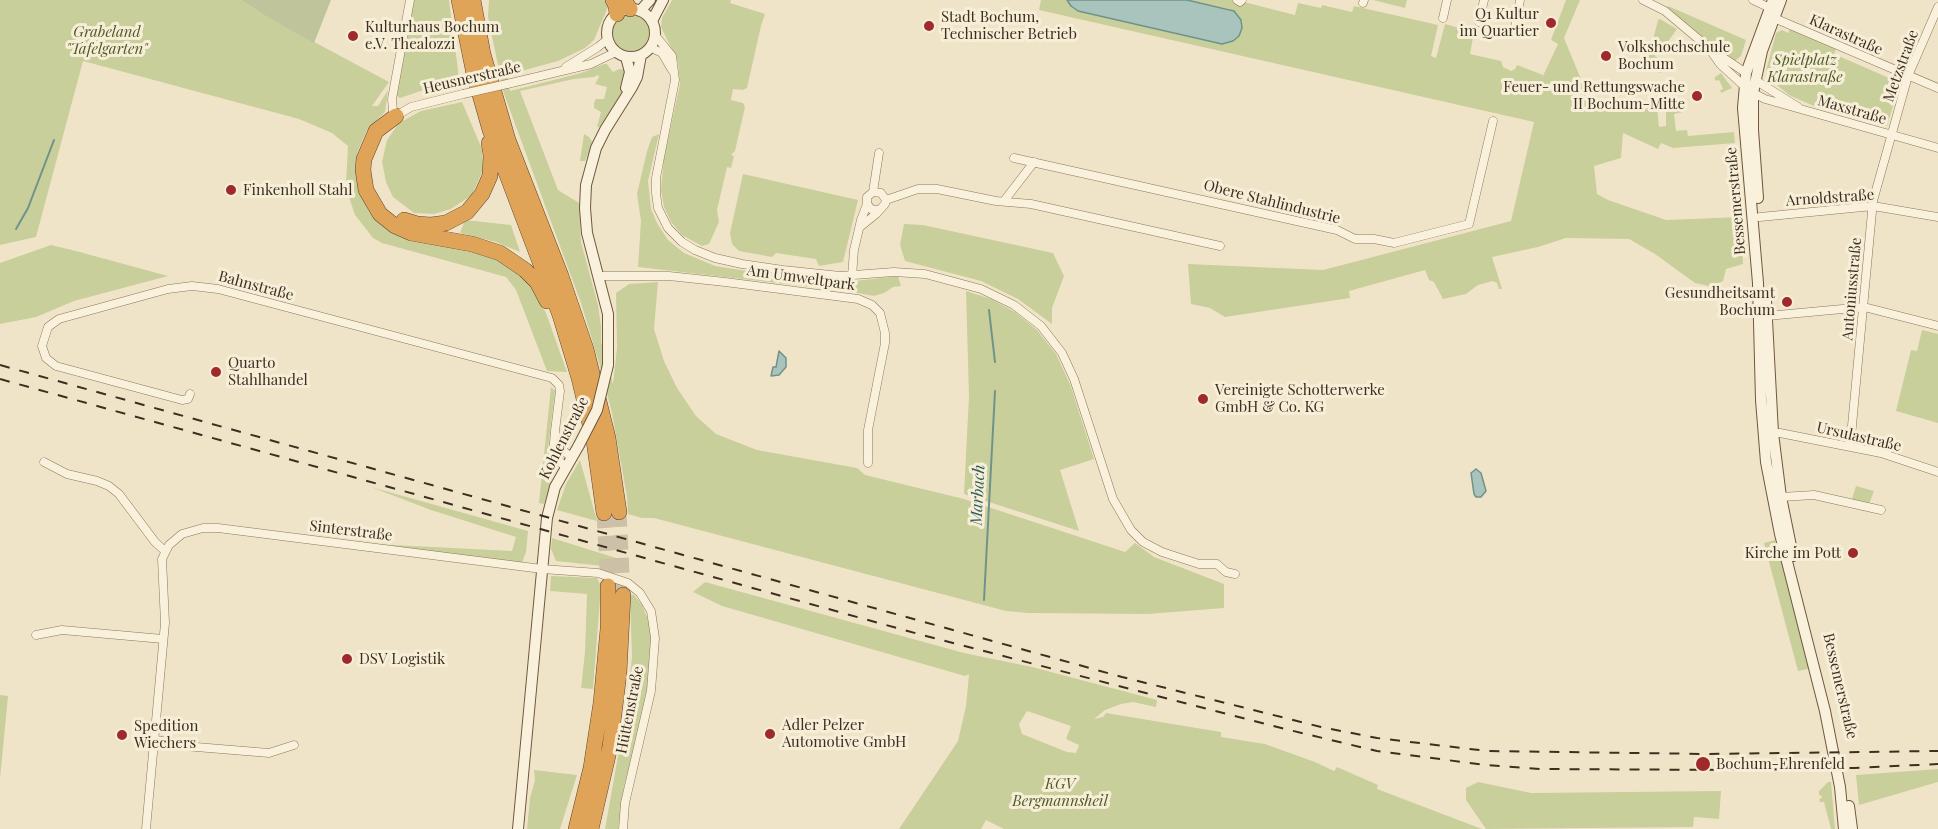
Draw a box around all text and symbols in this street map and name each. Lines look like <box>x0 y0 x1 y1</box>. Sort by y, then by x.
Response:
place label: Q1 Kultur im Quartier <box>1460 5 1539 40</box>
place label: Stadt Bochum, Technischer Betrieb <box>941 8 1077 43</box>
street label: Klarastraße <box>1807 11 1885 59</box>
marker: Q1 Kultur im Quartier <box>1544 16 1558 30</box>
place label: Kulturhaus Bochum e.V. Thealozzi <box>365 18 499 53</box>
marker: Stadt Bochum, Technischer Betrieb <box>922 19 936 33</box>
park label: Grabeland "Tafelgarten" <box>66 23 148 58</box>
street label: Metzstraße <box>1880 28 1922 104</box>
marker: Kulturhaus Bochum e.V. Thealozzi <box>346 29 360 43</box>
place label: Volkshochschule Bochum <box>1618 38 1730 73</box>
marker: Volkshochschule Bochum <box>1599 49 1613 63</box>
park label: Spielplatz Klarastraße <box>1767 51 1843 86</box>
street label: Heusnerstraße <box>421 58 523 98</box>
place label: Feuer- und Rettungswache II Bochum-Mitte <box>1503 78 1685 113</box>
marker: Feuer- und Rettungswache II Bochum-Mitte <box>1690 89 1704 103</box>
street label: Maxstraße <box>1816 92 1888 128</box>
street label: Bessemerstraße <box>1722 146 1750 256</box>
street label: Obere Stahlindustrie <box>1202 176 1342 228</box>
place label: Finkenholl Stahl <box>243 181 352 199</box>
marker: Finkenholl Stahl <box>224 183 238 197</box>
street label: Arnoldstraße <box>1785 186 1875 210</box>
street label: Antoniusstraße <box>1839 237 1865 341</box>
street label: Am Umweltpark <box>746 261 856 295</box>
street label: Bahnstraße <box>216 267 296 305</box>
place label: Gesundheitsamt Bochum <box>1665 284 1775 319</box>
marker: Gesundheitsamt Bochum <box>1780 295 1794 309</box>
place label: Quarto Stahlhandel <box>228 354 308 389</box>
marker: Quarto Stahlhandel <box>209 365 223 379</box>
place label: Vereinigte Schotterwerke GmbH & Co. KG <box>1215 381 1385 416</box>
marker: Vereinigte Schotterwerke GmbH & Co. KG <box>1196 392 1210 406</box>
street label: Kohlenstraße <box>536 394 592 482</box>
street label: Ursulastraße <box>1815 419 1903 455</box>
water label: Marbach <box>967 464 989 526</box>
street label: Sinterstraße <box>308 517 394 545</box>
place label: Kirche im Pott <box>1745 544 1841 562</box>
marker: Kirche im Pott <box>1846 546 1860 560</box>
street label: Bessemerstraße <box>1819 631 1861 741</box>
place label: DSV Logistik <box>359 650 445 668</box>
marker: DSV Logistik <box>340 652 354 666</box>
street label: Hüttenstraße <box>613 665 647 755</box>
place label: Adler Pelzer Automotive GmbH <box>782 716 906 751</box>
place label: Spedition Wiechers <box>134 717 198 752</box>
marker: Adler Pelzer Automotive GmbH <box>763 727 777 741</box>
marker: Spedition Wiechers <box>115 728 129 742</box>
marker: Bochum-Ehrenfeld <box>1694 755 1712 773</box>
place label: Bochum-Ehrenfeld <box>1716 755 1845 773</box>
park label: KGV Bergmannsheil <box>1012 775 1108 810</box>

